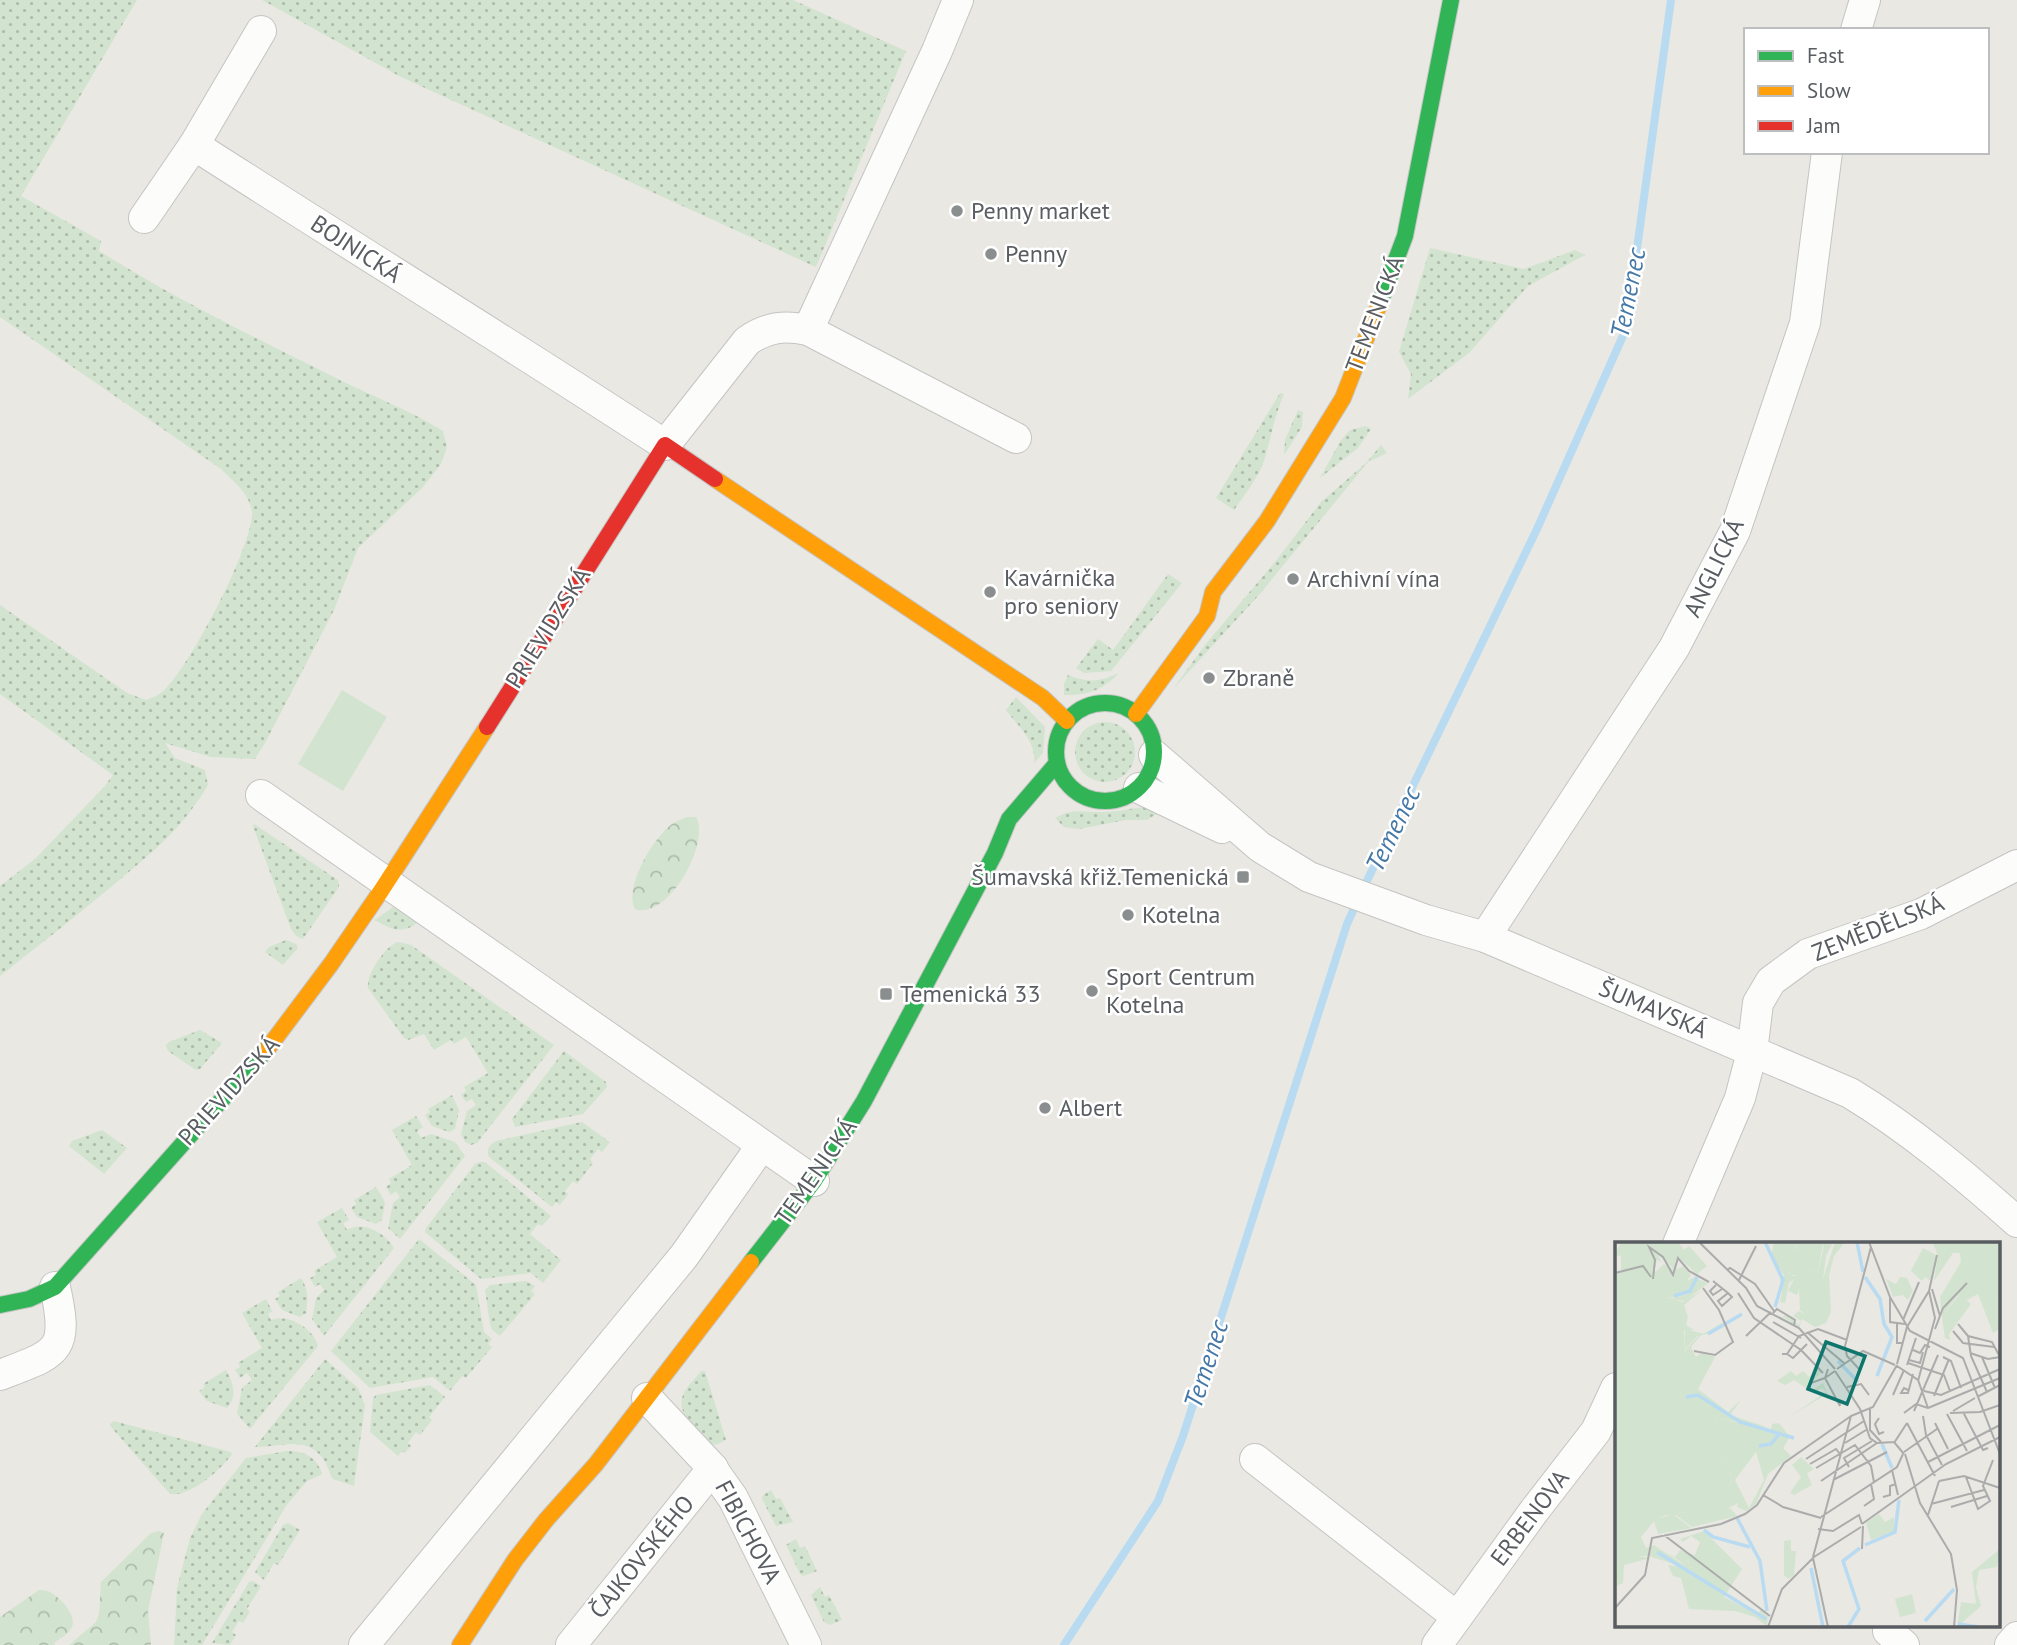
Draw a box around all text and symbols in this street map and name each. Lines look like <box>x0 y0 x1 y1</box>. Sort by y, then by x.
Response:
legend <box>1744 28 1989 154</box>
text: Fast <box>1807 42 1844 69</box>
text: Slow <box>1807 77 1851 104</box>
text: Jam <box>1806 112 1841 139</box>
place label: Penny market <box>971 195 1110 226</box>
marker: Penny market <box>949 203 965 219</box>
street label: BOJNICKÁ <box>305 208 408 289</box>
place label: Penny <box>1005 238 1067 269</box>
water label: Temenec <box>1603 244 1653 341</box>
marker: Penny <box>983 246 999 262</box>
street label: TEMENICKÁ <box>1338 251 1411 377</box>
street label: ANGLICKÁ <box>1676 513 1751 622</box>
street label: PRIEVIDZSKÁ <box>498 561 597 694</box>
place label: Kavárnička pro seniory <box>1004 562 1118 621</box>
place label: Archivní vína <box>1307 563 1440 594</box>
marker: Archivní vína <box>1285 571 1301 587</box>
marker: Kavárnička pro seniory <box>982 584 998 600</box>
place label: Zbraně <box>1223 662 1294 693</box>
marker: Zbraně <box>1201 670 1217 686</box>
water label: Temenec <box>1358 780 1428 877</box>
place label: Šumavská křiž.Temenická <box>971 861 1229 892</box>
marker: Šumavská křiž.Temenická <box>1235 869 1251 885</box>
street label: ZEMĚDĚLSKÁ <box>1807 887 1948 968</box>
place label: Kotelna <box>1142 899 1220 930</box>
marker: Kotelna <box>1120 907 1136 923</box>
place label: Sport Centrum Kotelna <box>1106 961 1255 1020</box>
street label: ŠUMAVSKÁ <box>1594 972 1712 1045</box>
place label: Temenická 33 <box>900 978 1040 1009</box>
marker: Sport Centrum Kotelna <box>1084 983 1100 999</box>
marker: Temenická 33 <box>878 986 894 1002</box>
street label: PRIEVIDZSKÁ <box>171 1029 286 1152</box>
place label: Albert <box>1059 1092 1122 1123</box>
marker: Albert <box>1037 1100 1053 1116</box>
street label: TEMENICKÁ <box>768 1113 864 1231</box>
inset map <box>1615 1242 2000 1628</box>
water label: Temenec <box>1176 1314 1236 1412</box>
street label: ERBENOVA <box>1483 1463 1576 1572</box>
street label: FIBICHOVA <box>708 1475 789 1589</box>
street label: ČAJKOVSKÉHO <box>582 1489 701 1625</box>

